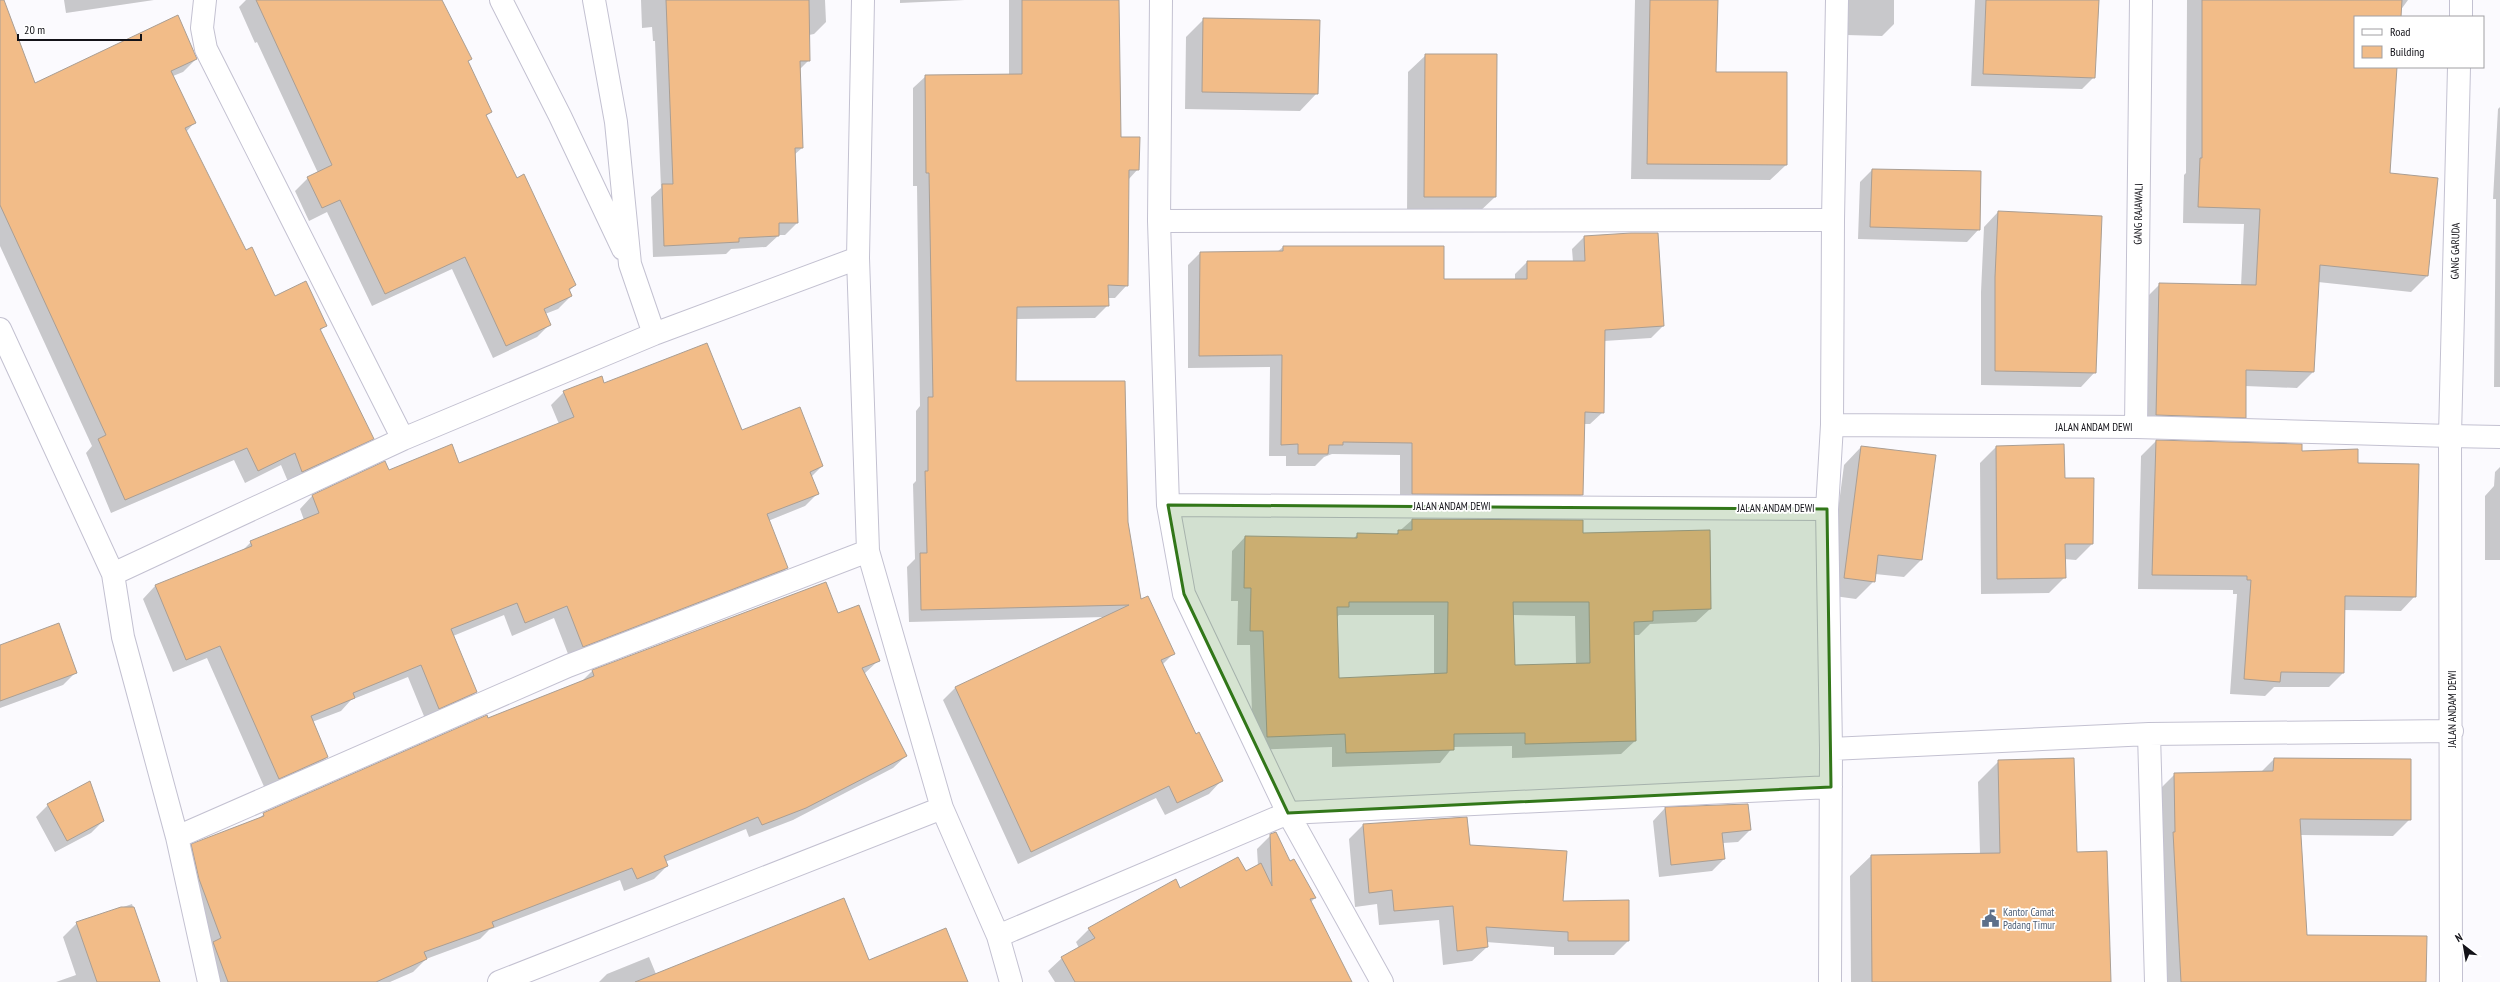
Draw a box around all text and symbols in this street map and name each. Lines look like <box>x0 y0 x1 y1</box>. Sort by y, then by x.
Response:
scale bar <box>18 16 141 42</box>
legend <box>2354 16 2484 68</box>
text: 20 m <box>24 22 45 37</box>
text: Road <box>2390 24 2410 39</box>
text: Building <box>2390 44 2425 59</box>
street label: GANG RAJAWALI <box>2130 183 2146 245</box>
street label: GANG GARUDA <box>2448 222 2463 279</box>
street label: JALAN ANDAM DEWI <box>2054 420 2133 434</box>
street label: JALAN ANDAM DEWI <box>1412 499 1491 513</box>
street label: JALAN ANDAM DEWI <box>1736 501 1815 515</box>
street label: JALAN ANDAM DEWI <box>2445 670 2459 749</box>
place label: Kantor Camat Padang Timur <box>2003 905 2055 932</box>
public building icon: Kantor Camat Padang Timur <box>1980 908 2000 928</box>
north arrow <box>2444 926 2484 966</box>
text: N <box>2453 930 2465 945</box>

